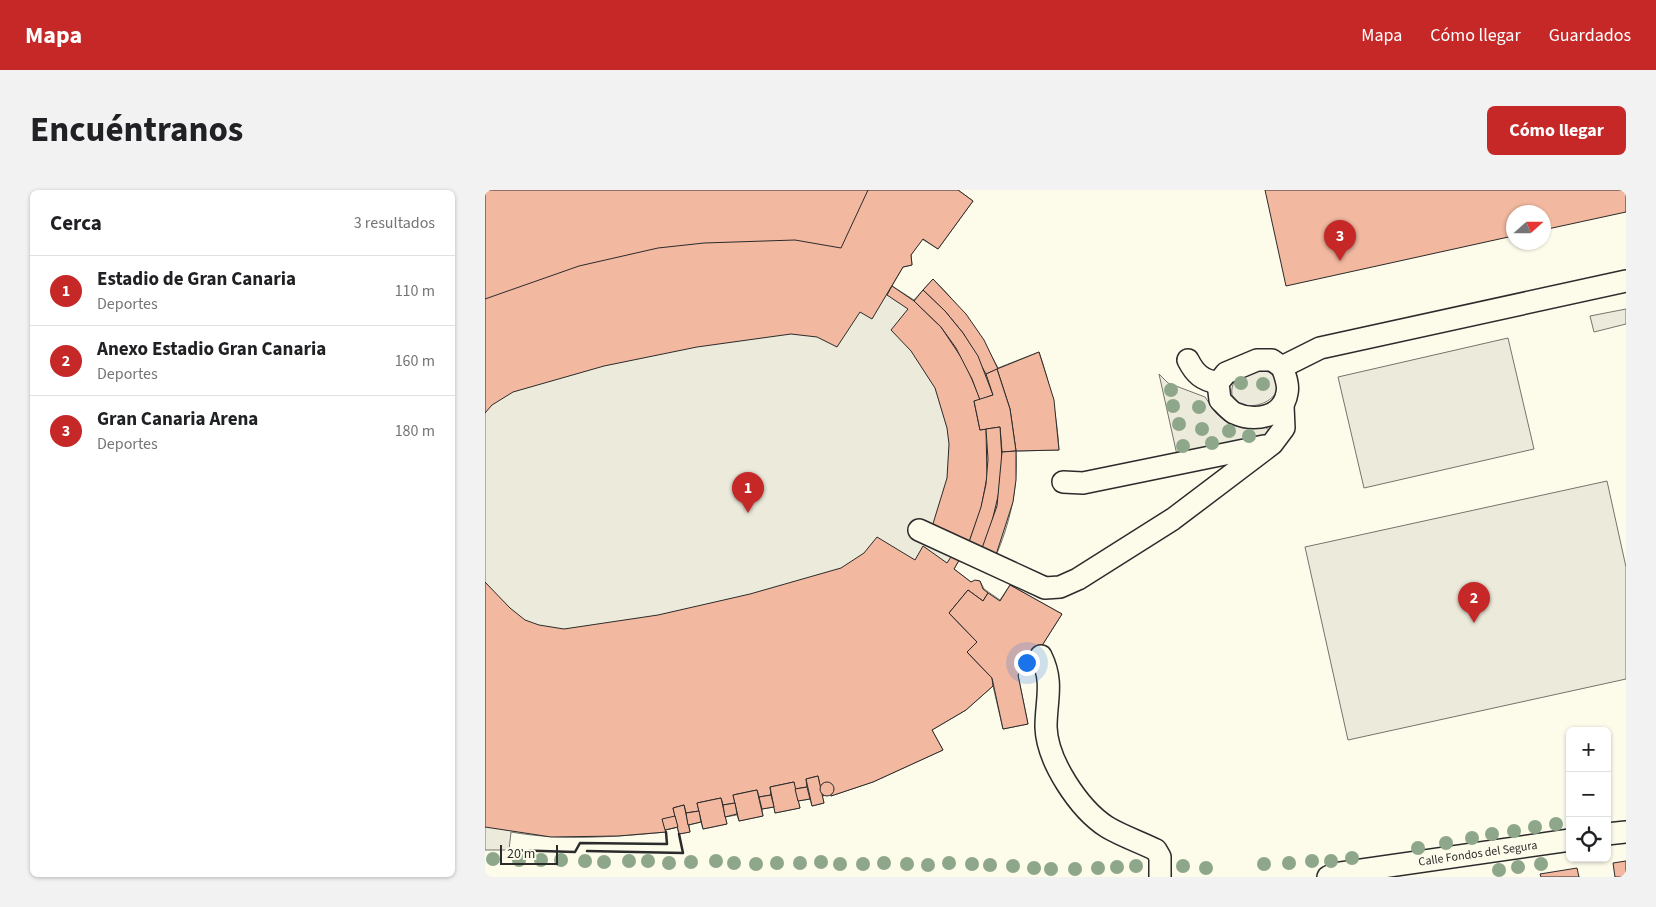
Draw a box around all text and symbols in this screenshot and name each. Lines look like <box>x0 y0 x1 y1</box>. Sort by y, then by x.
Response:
text: Mapa <box>25 18 82 53</box>
text: Mapa <box>1361 23 1402 48</box>
text: Cómo llegar <box>1430 23 1521 48</box>
text: Guardados <box>1549 23 1631 48</box>
text: Encuéntranos <box>30 105 243 155</box>
button: Cómo llegar <box>1487 106 1626 155</box>
north arrow <box>1506 205 1551 250</box>
text: Cerca <box>50 208 102 238</box>
text: 3 resultados <box>354 212 435 234</box>
pin: 3 <box>1324 220 1356 261</box>
text: Estadio de Gran Canaria <box>97 266 296 293</box>
text: 1 <box>62 280 70 302</box>
text: 110 m <box>395 280 435 302</box>
text: Deportes <box>97 293 158 315</box>
text: Anexo Estadio Gran Canaria <box>97 336 326 363</box>
text: 2 <box>62 350 70 372</box>
text: 160 m <box>395 350 435 372</box>
text: Deportes <box>97 363 158 385</box>
text: Gran Canaria Arena <box>97 406 258 433</box>
text: 3 <box>62 420 70 442</box>
text: 180 m <box>395 420 435 442</box>
text: Deportes <box>97 433 158 455</box>
pin: 1 <box>732 472 764 513</box>
pin: 2 <box>1458 582 1490 623</box>
your location <box>1014 650 1040 676</box>
map controls <box>1566 727 1611 862</box>
button: + <box>1566 727 1611 772</box>
button: − <box>1566 772 1611 817</box>
button: locate <box>1566 817 1611 862</box>
street label: Calle Fondos del Segura <box>1417 836 1538 870</box>
scale bar <box>500 842 557 865</box>
text: 20 m <box>507 844 535 864</box>

